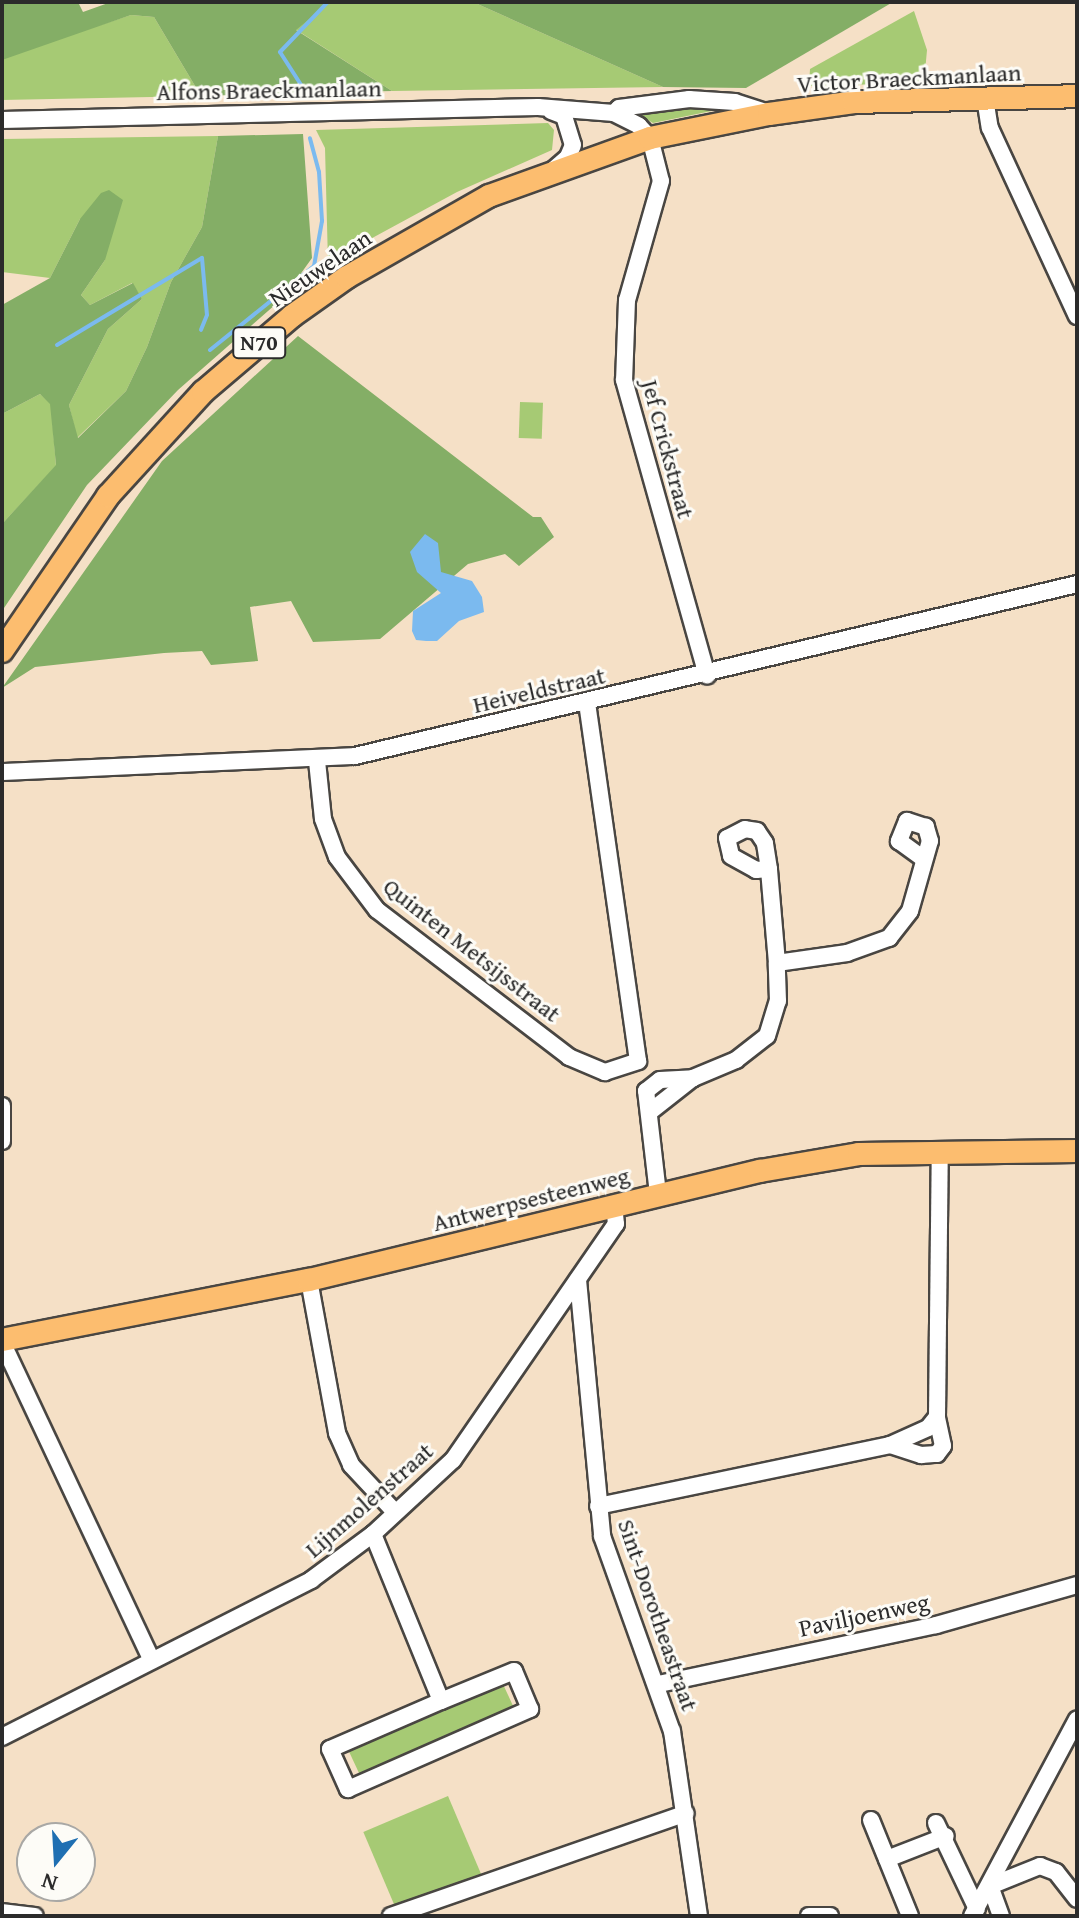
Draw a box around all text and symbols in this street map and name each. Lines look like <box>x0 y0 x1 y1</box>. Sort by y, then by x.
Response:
street label: Victor Braeckmanlaan <box>796 58 1022 98</box>
street label: Alfons Braeckmanlaan <box>156 74 382 106</box>
street label: Nieuwelaan <box>263 223 377 313</box>
road number: N70 <box>231 325 287 361</box>
street label: Jef Crickstraat <box>636 376 700 522</box>
street label: Heiveldstraat <box>470 661 608 719</box>
street label: Quinten Metsijsstraat <box>378 872 566 1028</box>
street label: Antwerpsesteenweg <box>430 1161 632 1237</box>
street label: Lijnmolenstraat <box>299 1436 439 1564</box>
street label: Sint-Dorotheastraat <box>612 1515 704 1715</box>
street label: Paviljoenweg <box>796 1587 932 1643</box>
north arrow <box>16 1822 96 1902</box>
text: N <box>37 1865 61 1900</box>

